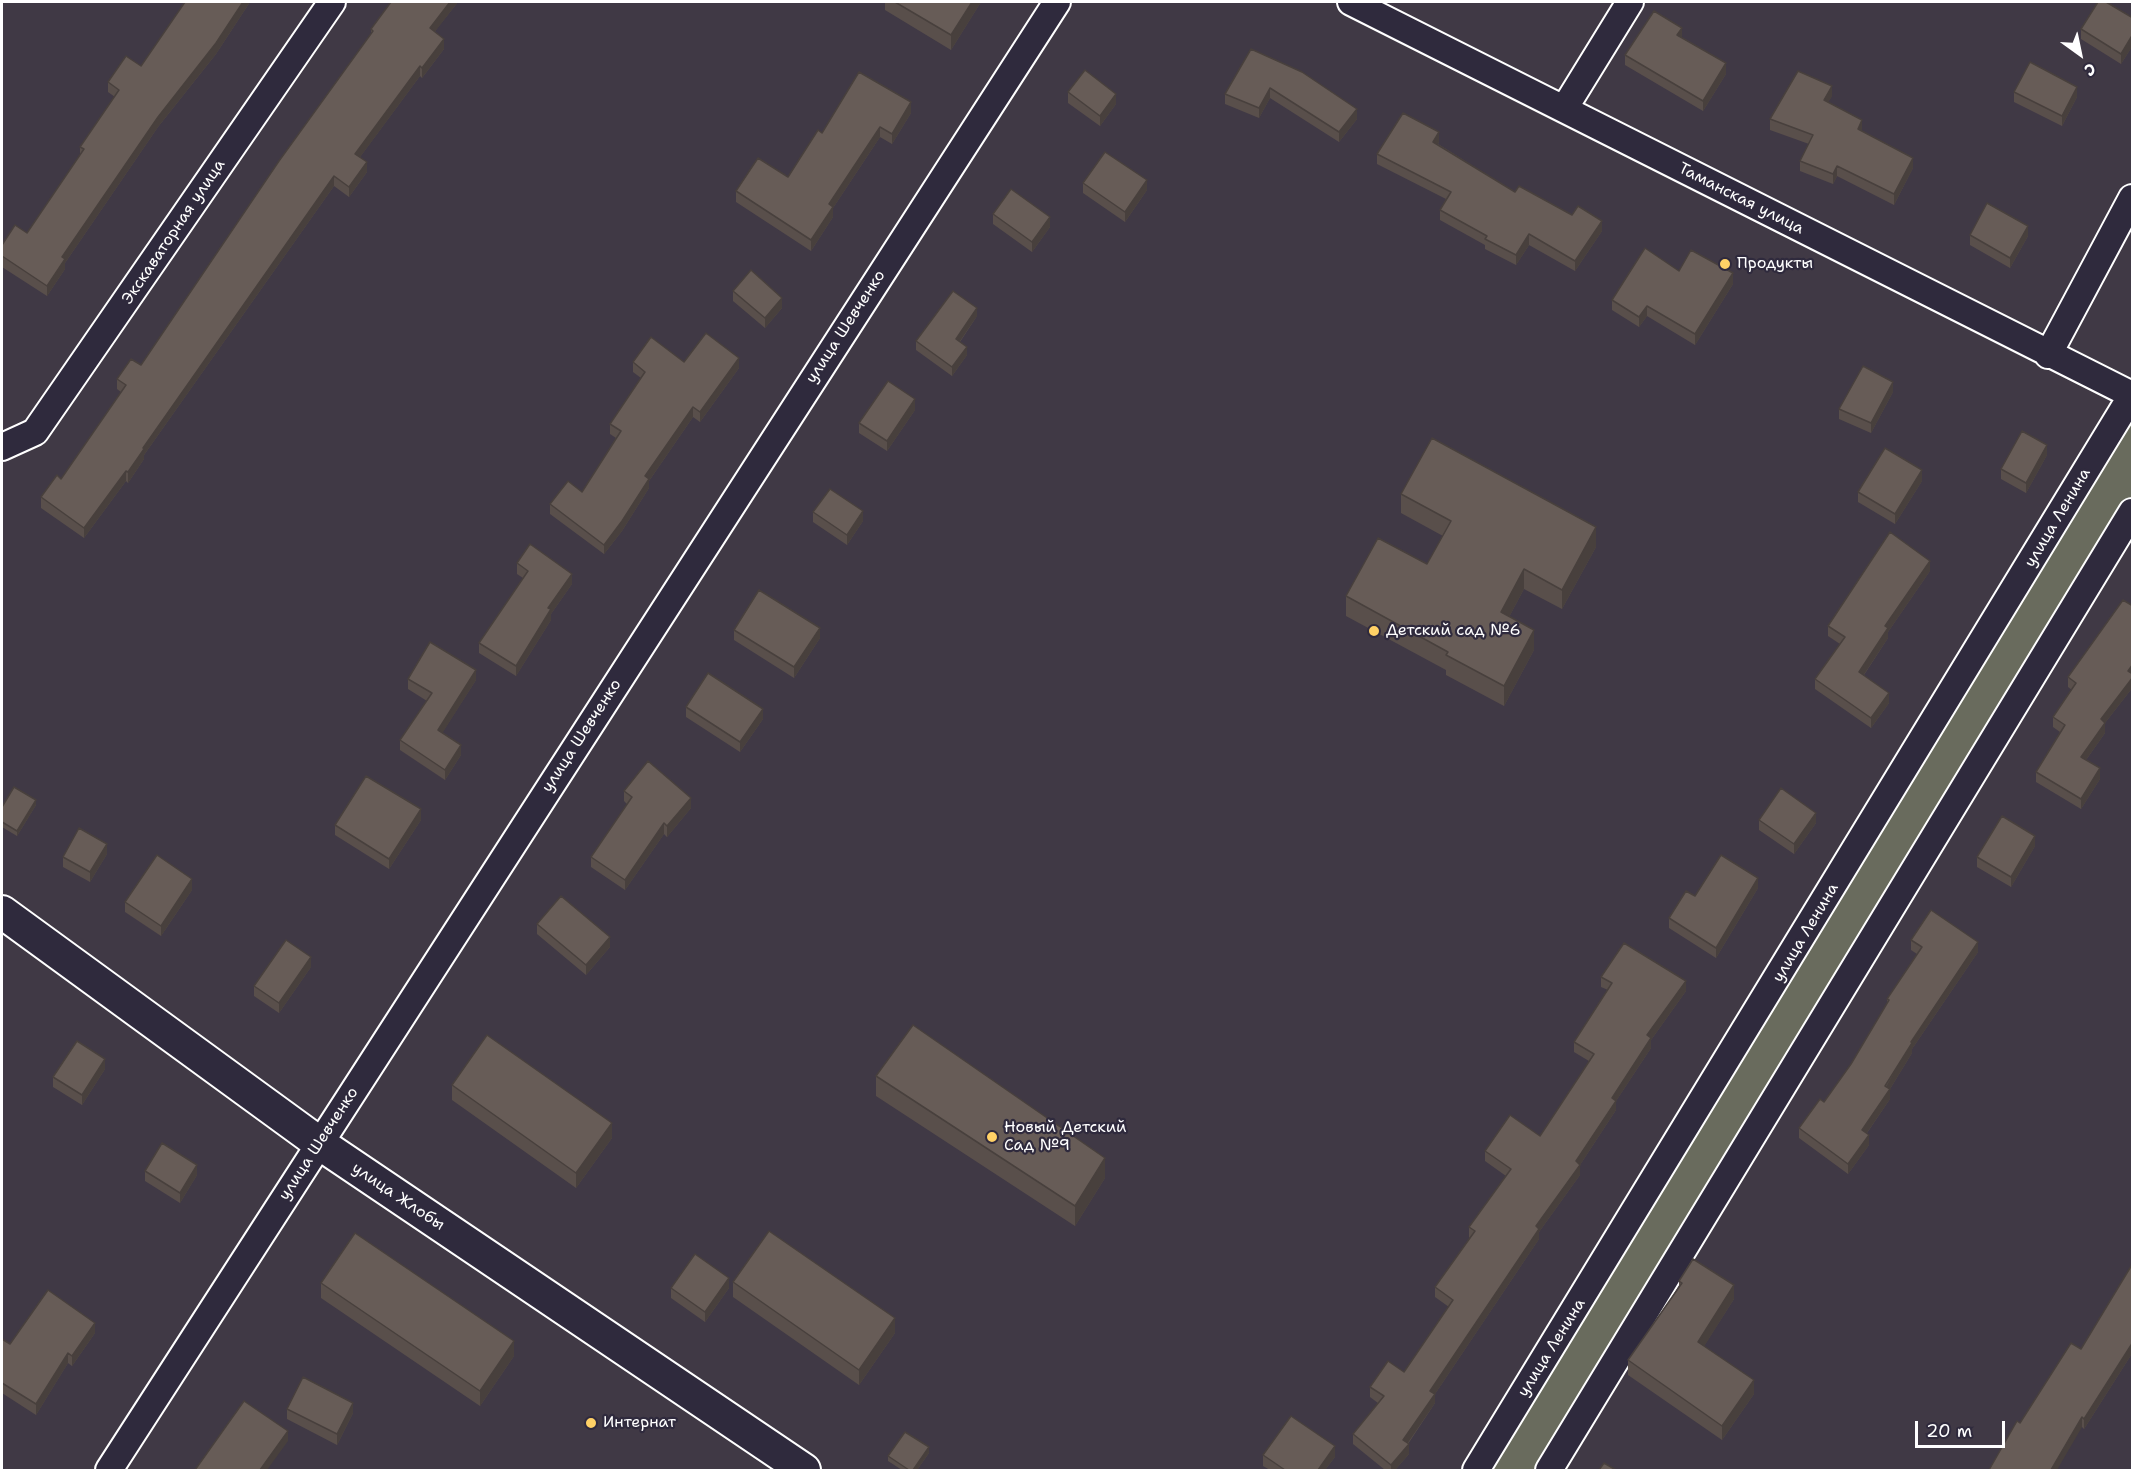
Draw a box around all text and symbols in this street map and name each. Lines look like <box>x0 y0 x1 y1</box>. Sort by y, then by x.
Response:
north arrow <box>2050 24 2110 84</box>
text: С <box>2080 58 2100 81</box>
street label: Экскаваторная улица <box>118 156 230 308</box>
street label: Таманская улица <box>1675 159 1807 239</box>
place label: Продукты <box>1737 254 1813 274</box>
marker: Продукты <box>1718 257 1732 271</box>
street label: улица Шевченко <box>802 267 890 387</box>
street label: улица Ленина <box>2021 465 2095 571</box>
place label: Детский сад №6 <box>1386 621 1521 641</box>
marker: Детский сад №6 <box>1367 624 1381 638</box>
street label: улица Шевченко <box>538 676 626 796</box>
street label: улица Ленина <box>1769 880 1843 986</box>
street label: улица Шевченко <box>275 1084 363 1204</box>
place label: Новый Детский Сад №9 <box>1004 1118 1126 1156</box>
marker: Новый Детский Сад №9 <box>985 1130 999 1144</box>
street label: улица Жлобы <box>348 1159 448 1235</box>
street label: улица Ленина <box>1514 1295 1590 1401</box>
scale bar <box>1918 1409 2008 1447</box>
place label: Интернат <box>603 1413 676 1433</box>
marker: Интернат <box>584 1416 598 1430</box>
text: 20 m <box>1926 1419 1972 1443</box>

